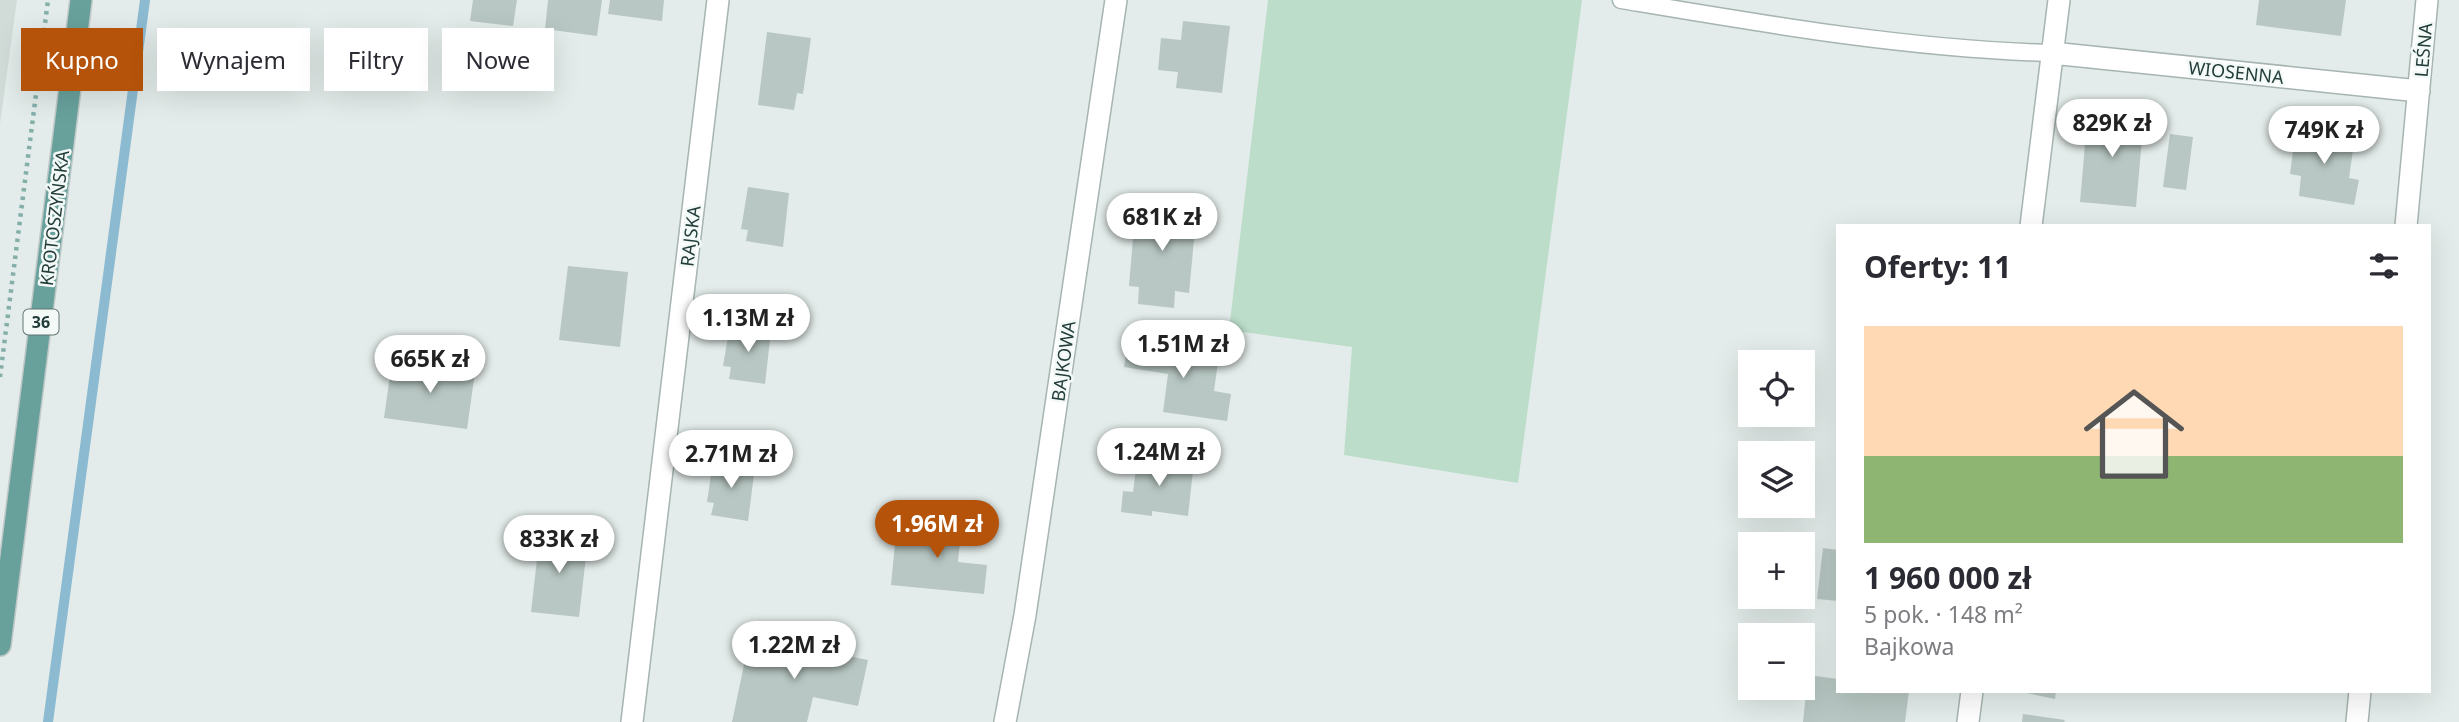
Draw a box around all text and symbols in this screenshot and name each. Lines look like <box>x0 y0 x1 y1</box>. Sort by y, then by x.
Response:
street label: LEŚNA <box>2409 21 2437 78</box>
chip: Kupno <box>21 28 143 91</box>
chip: Wynajem <box>157 28 310 91</box>
chip: Filtry <box>324 28 428 91</box>
chip: Nowe <box>442 28 554 91</box>
street label: WIOSENNA <box>2187 55 2285 89</box>
pin: 829K zł <box>2047 100 2177 159</box>
text: 829K zł <box>2072 106 2152 138</box>
pin: 749K zł <box>2259 106 2389 166</box>
text: 749K zł <box>2284 113 2364 145</box>
street label: KROTOSZYŃSKA <box>34 148 74 287</box>
pin: 681K zł <box>1097 194 1227 253</box>
text: 681K zł <box>1122 200 1202 232</box>
street label: RAJSKA <box>674 204 706 268</box>
text: Oferty: 11 <box>1864 246 2011 287</box>
icon: filters <box>2365 247 2403 285</box>
pin: 1.13M zł <box>676 294 820 354</box>
text: 1.13M zł <box>702 301 794 333</box>
road number: 36 <box>23 310 58 334</box>
street label: BAJKOWA <box>1045 319 1081 403</box>
pin: 1.51M zł <box>1111 320 1255 380</box>
text: 1.51M zł <box>1137 327 1229 359</box>
pin: 665K zł <box>365 336 495 395</box>
text: 665K zł <box>390 342 470 374</box>
map controls <box>1738 350 1815 700</box>
button: locate <box>1738 350 1815 427</box>
icon: home <box>2071 371 2197 497</box>
pin: 1.24M zł <box>1087 428 1231 488</box>
pin: 2.71M zł <box>659 430 803 490</box>
text: 1.24M zł <box>1113 435 1205 467</box>
text: 2.71M zł <box>685 437 777 469</box>
button: layers <box>1738 441 1815 518</box>
pin: 1.96M zł <box>865 500 1009 560</box>
text: 1.96M zł <box>891 507 983 539</box>
pin: 833K zł <box>494 516 624 575</box>
text: 833K zł <box>519 522 599 554</box>
button: + <box>1738 532 1815 609</box>
text: 1 960 000 zł <box>1864 557 2031 598</box>
text: 5 pok. · 148 m² <box>1864 598 2023 630</box>
pin: 1.22M zł <box>722 622 866 681</box>
button: − <box>1738 623 1815 700</box>
text: 1.22M zł <box>748 628 840 660</box>
text: Bajkowa <box>1864 630 1955 662</box>

